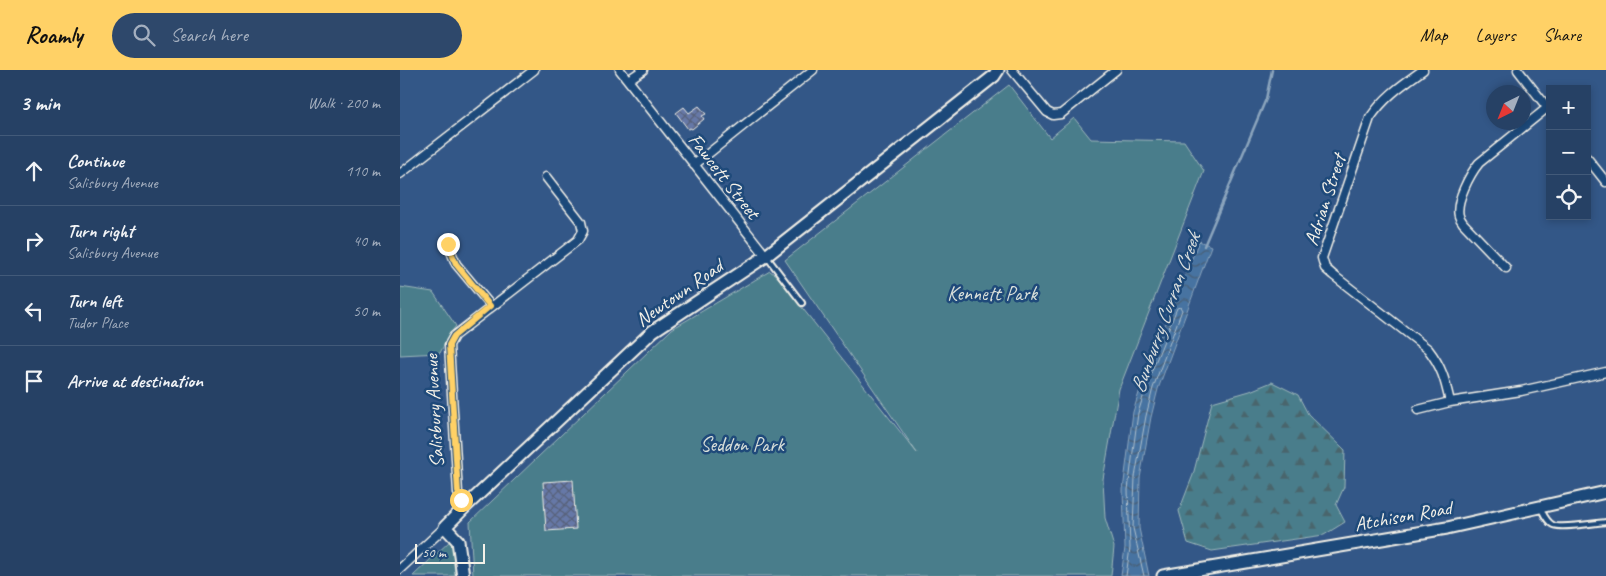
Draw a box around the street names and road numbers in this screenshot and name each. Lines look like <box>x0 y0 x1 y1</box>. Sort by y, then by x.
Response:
street label: Fawcett Street <box>683 128 767 226</box>
street label: Adrian Street <box>1299 148 1352 249</box>
street label: Newtown Road <box>630 252 730 332</box>
street label: Salisbury Avenue <box>418 352 449 468</box>
street label: Atchison Road <box>1352 495 1457 537</box>

